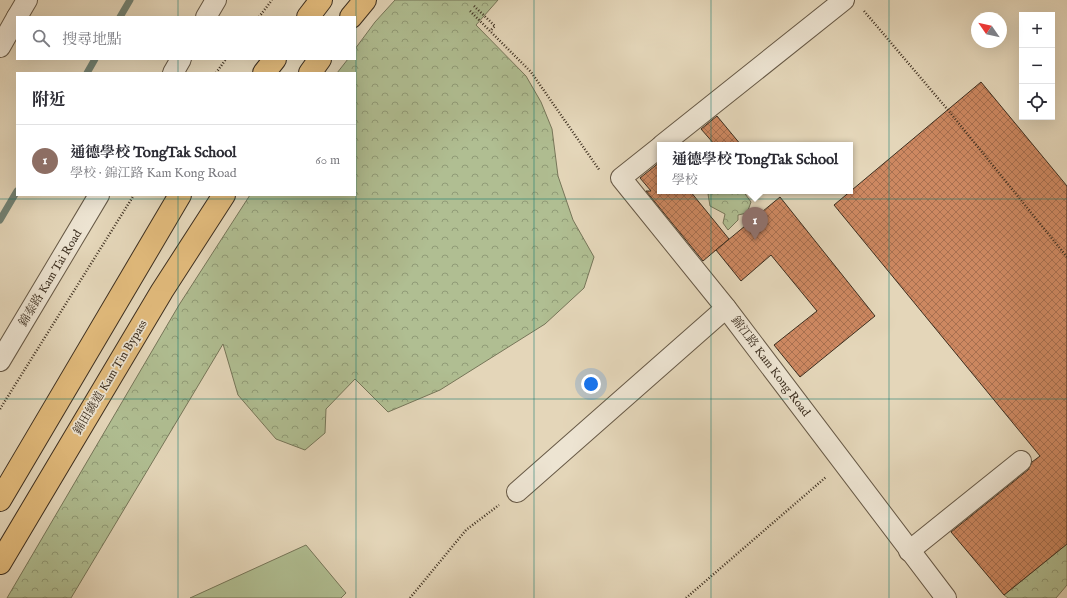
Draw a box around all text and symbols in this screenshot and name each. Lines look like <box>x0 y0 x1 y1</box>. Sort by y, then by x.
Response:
north arrow <box>971 12 1007 48</box>
map controls <box>1019 12 1055 120</box>
button: + <box>1019 12 1055 48</box>
search box <box>16 16 356 60</box>
icon: search <box>30 27 52 49</box>
text: 搜尋地點 <box>62 30 122 49</box>
button: − <box>1019 48 1055 84</box>
button: locate <box>1019 84 1055 120</box>
text: 附近 <box>32 90 66 111</box>
popup <box>657 142 853 194</box>
text: 通德學校 TongTak School <box>70 143 236 162</box>
text: 通德學校 TongTak School <box>672 150 838 169</box>
text: 1 <box>43 152 47 169</box>
text: 60 m <box>315 152 340 169</box>
text: 學校 · 錦江路 Kam Kong Road <box>70 165 237 182</box>
text: 學校 <box>672 172 698 189</box>
pin: 1 <box>742 207 768 240</box>
street label: 錦泰路 Kam Tai Road <box>15 227 86 330</box>
street label: 錦江路 Kam Kong Road <box>727 312 814 420</box>
street label: 錦田繞道 Kam Tin Bypass <box>70 317 152 439</box>
your location <box>581 374 601 394</box>

